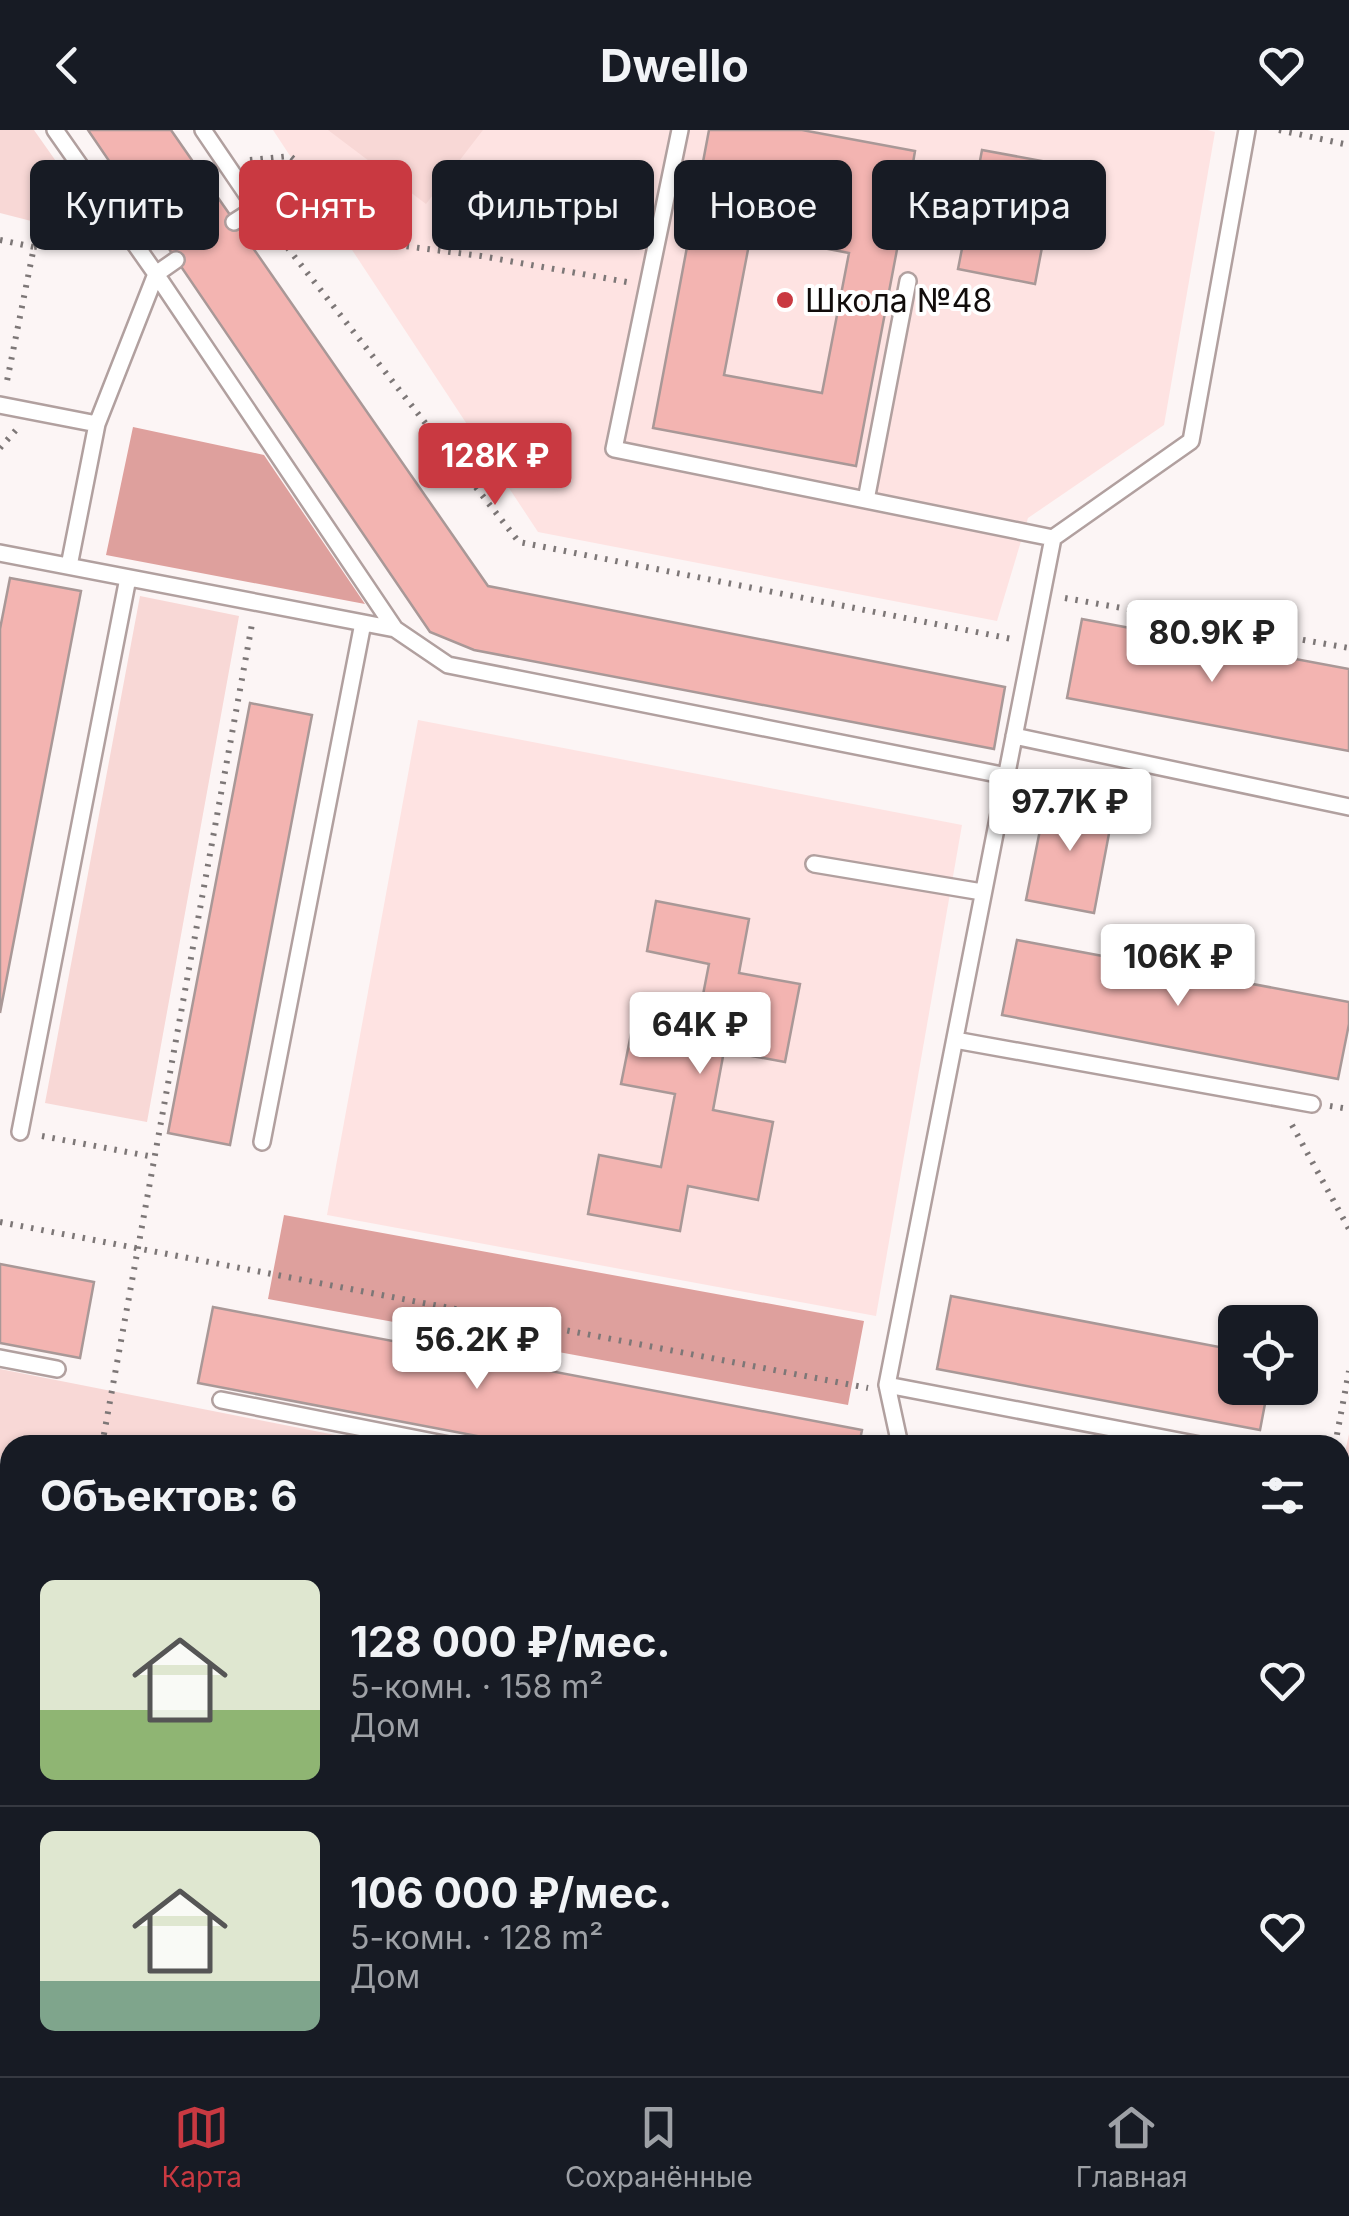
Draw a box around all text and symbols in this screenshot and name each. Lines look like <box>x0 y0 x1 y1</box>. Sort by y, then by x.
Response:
icon: back <box>40 38 95 93</box>
text: Dwello <box>600 38 749 93</box>
icon: heart <box>1254 38 1309 93</box>
chip: Купить <box>30 160 219 250</box>
chip: Снять <box>239 160 412 250</box>
chip: Фильтры <box>432 160 654 250</box>
chip: Новое <box>674 160 852 250</box>
chip: Квартира <box>872 160 1106 250</box>
place label: Школа №48 <box>805 281 992 320</box>
marker: Школа №48 <box>774 289 796 311</box>
pin: 128K ₽ <box>414 423 576 508</box>
text: 128K ₽ <box>440 436 550 475</box>
pin: 80.9K ₽ <box>1120 600 1304 685</box>
text: 80.9K ₽ <box>1149 613 1275 652</box>
pin: 97.7K ₽ <box>978 769 1162 854</box>
text: 97.7K ₽ <box>1011 782 1129 821</box>
pin: 106K ₽ <box>1097 924 1259 1009</box>
text: 106K ₽ <box>1123 937 1233 976</box>
pin: 64K ₽ <box>630 992 770 1077</box>
text: 64K ₽ <box>652 1005 748 1044</box>
map controls <box>1218 1305 1318 1405</box>
button: locate <box>1218 1305 1318 1405</box>
pin: 56.2K ₽ <box>385 1307 569 1392</box>
text: 56.2K ₽ <box>414 1320 540 1359</box>
icon: filters <box>1255 1468 1310 1523</box>
text: Объектов: 6 <box>40 1470 298 1521</box>
text: 128 000 ₽/мес. <box>350 1616 670 1667</box>
icon: home <box>120 1620 240 1740</box>
icon: heart <box>1255 1653 1310 1708</box>
text: 5-комн. · 158 m² <box>350 1667 603 1706</box>
text: Дом <box>350 1706 420 1745</box>
text: 106 000 ₽/мес. <box>350 1867 672 1918</box>
icon: home <box>120 1871 240 1991</box>
icon: heart <box>1255 1904 1310 1959</box>
text: 5-комн. · 128 m² <box>350 1918 603 1957</box>
text: Дом <box>350 1957 420 1996</box>
tab: Карта <box>161 2100 242 2194</box>
tab: Сохранённые <box>565 2100 753 2194</box>
tab: Главная <box>1076 2100 1188 2194</box>

